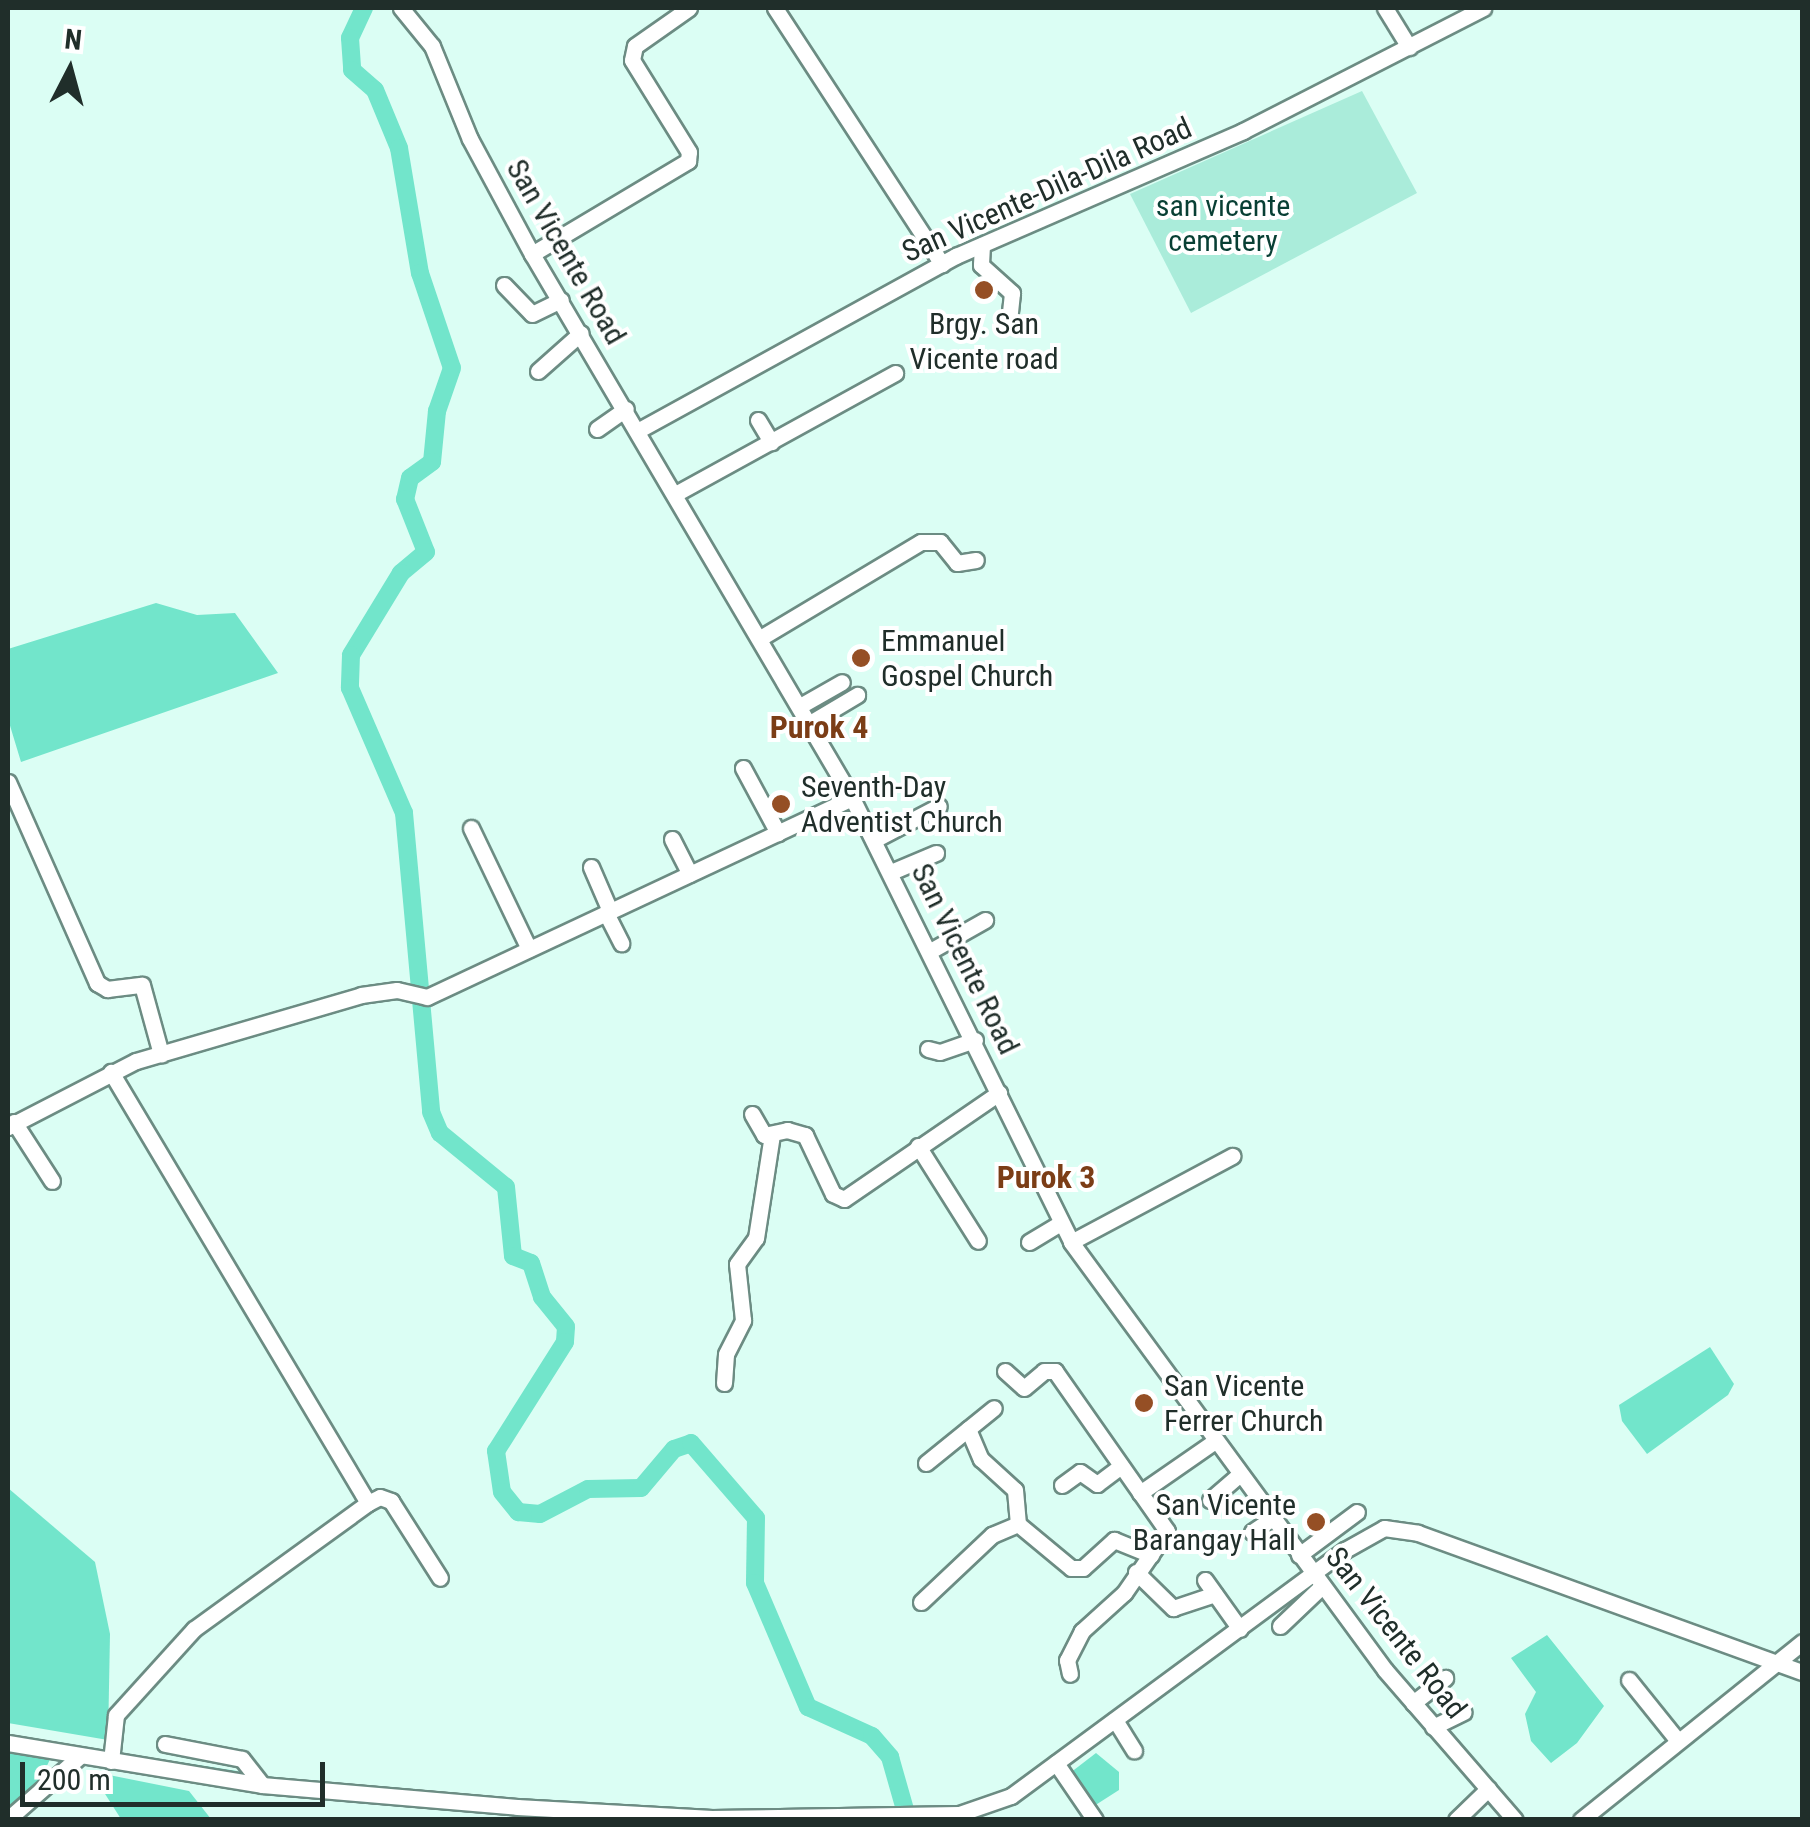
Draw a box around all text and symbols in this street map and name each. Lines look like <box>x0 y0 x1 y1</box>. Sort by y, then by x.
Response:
north arrow <box>20 20 120 120</box>
text: N <box>63 22 83 57</box>
street label: San Vicente-Dila-Dila Road <box>897 110 1197 270</box>
street label: San Vicente Road <box>499 153 633 351</box>
park label: san vicente cemetery <box>1156 188 1290 258</box>
marker: Brgy. San Vicente road <box>973 279 995 301</box>
place label: Brgy. San Vicente road <box>909 306 1059 376</box>
place label: Emmanuel Gospel Church <box>881 623 1053 694</box>
marker: Emmanuel Gospel Church <box>850 647 872 669</box>
district label: Purok 4 <box>770 708 868 746</box>
place label: Seventh-Day Adventist Church <box>801 769 1003 840</box>
marker: Seventh-Day Adventist Church <box>770 793 792 815</box>
street label: San Vicente Road <box>903 858 1027 1060</box>
district label: Purok 3 <box>997 1158 1095 1196</box>
place label: San Vicente Ferrer Church <box>1164 1368 1323 1438</box>
marker: San Vicente Ferrer Church <box>1133 1392 1155 1414</box>
place label: San Vicente Barangay Hall <box>1133 1487 1296 1558</box>
marker: San Vicente Barangay Hall <box>1305 1511 1327 1533</box>
street label: San Vicente Road <box>1318 1540 1474 1726</box>
scale bar <box>25 1742 330 1804</box>
text: 200 m <box>37 1762 111 1797</box>

